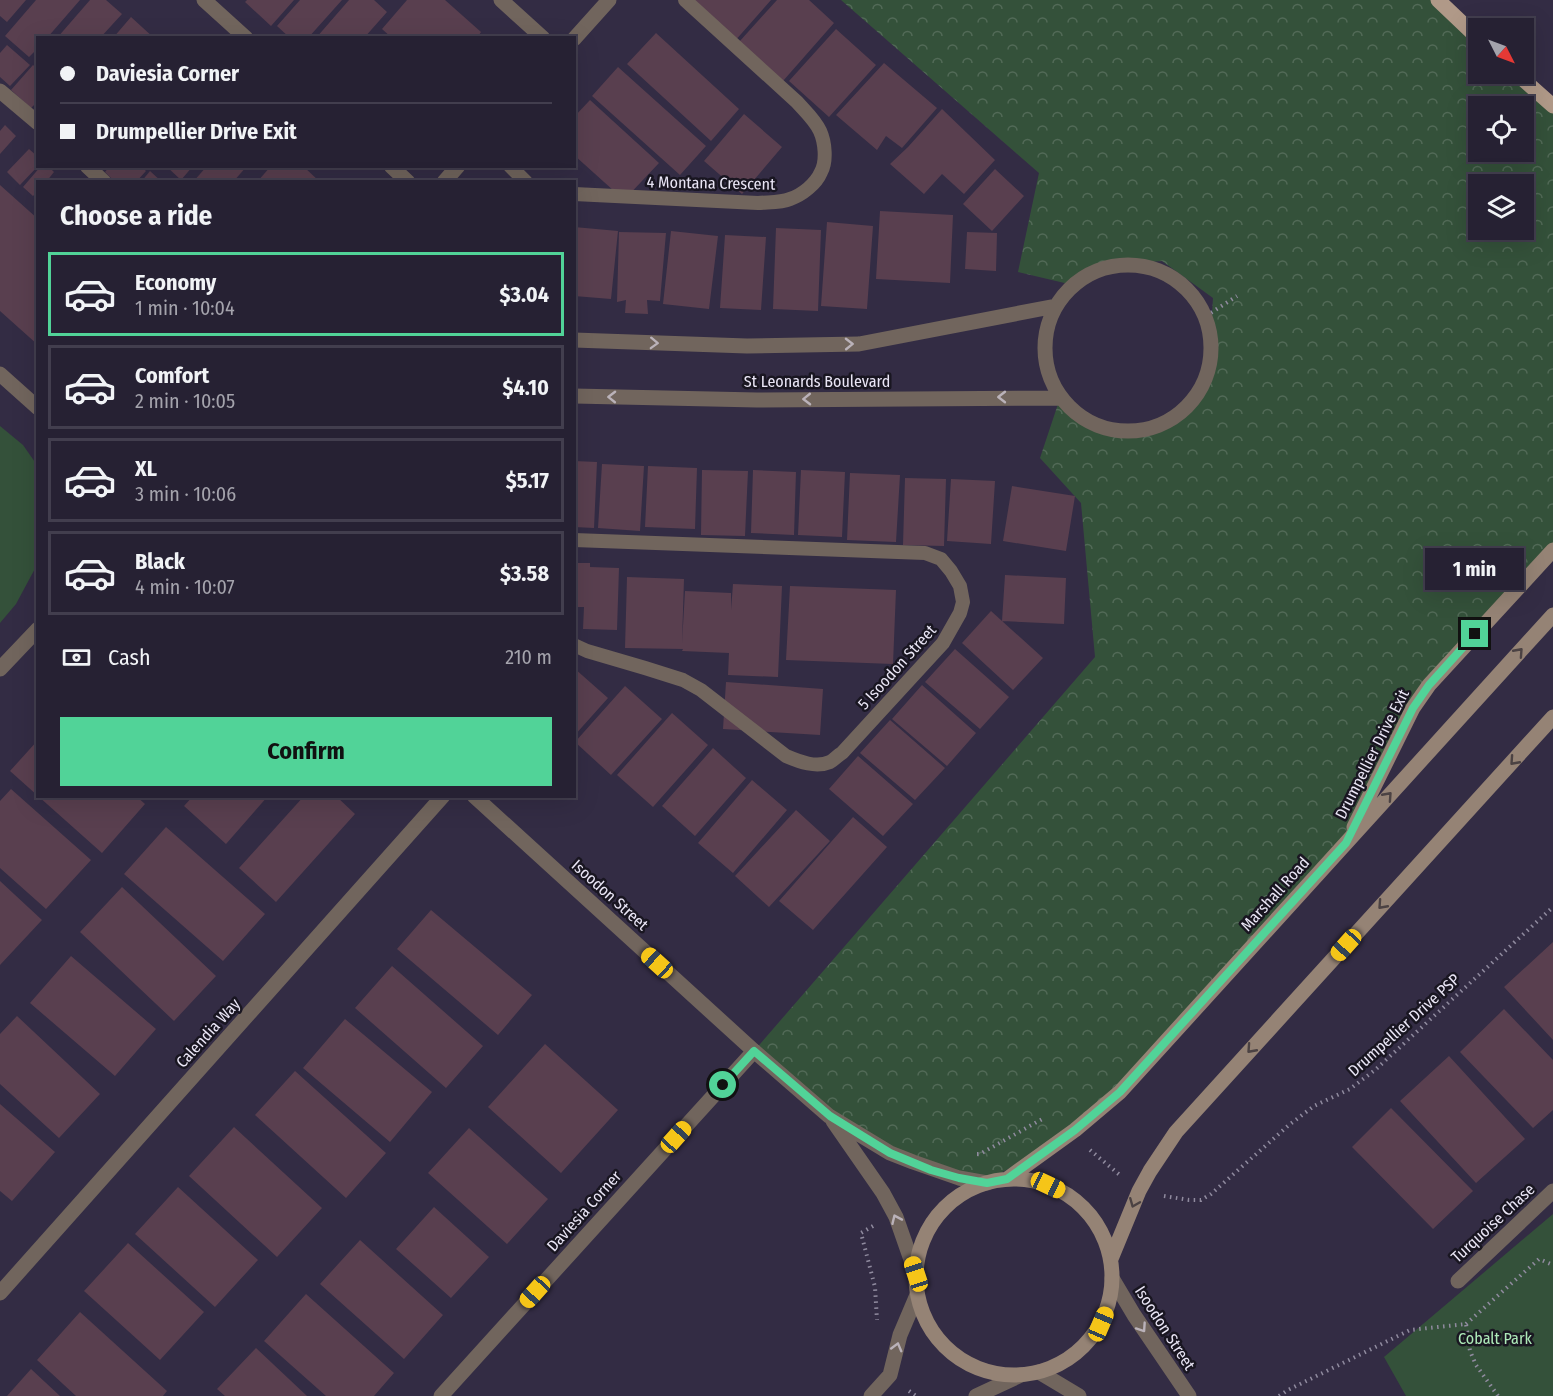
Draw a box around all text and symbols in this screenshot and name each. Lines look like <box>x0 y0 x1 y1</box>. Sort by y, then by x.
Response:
north arrow <box>1468 18 1534 84</box>
map controls <box>1468 18 1534 240</box>
text: Daviesia Corner <box>96 60 239 87</box>
button: locate <box>1468 96 1534 162</box>
text: Drumpellier Drive Exit <box>96 118 297 145</box>
street label: 4 Montana Crescent <box>647 172 776 194</box>
button: layers <box>1468 174 1534 240</box>
text: Choose a ride <box>60 200 212 232</box>
icon: car <box>63 267 117 321</box>
text: Economy <box>135 269 216 296</box>
text: $3.04 <box>500 281 549 308</box>
text: 1 min · 10:04 <box>135 296 235 320</box>
one-way arrow <box>649 336 658 349</box>
one-way arrow <box>844 338 853 351</box>
icon: car <box>63 360 117 414</box>
text: Comfort <box>135 362 209 389</box>
street label: St Leonards Boulevard <box>744 372 890 391</box>
text: $4.10 <box>503 374 549 401</box>
text: 2 min · 10:05 <box>135 389 235 413</box>
one-way arrow <box>608 391 617 403</box>
one-way arrow <box>997 391 1006 403</box>
one-way arrow <box>802 393 811 406</box>
icon: car <box>63 453 117 507</box>
text: XL <box>135 455 157 482</box>
text: $5.17 <box>506 467 549 494</box>
text: 3 min · 10:06 <box>135 482 236 506</box>
icon: car <box>63 546 117 600</box>
callout: 1 min <box>1426 547 1524 589</box>
text: Black <box>135 548 185 575</box>
text: 1 min <box>1453 557 1496 581</box>
text: $3.58 <box>500 560 549 587</box>
text: 4 min · 10:07 <box>135 575 235 599</box>
street label: 5 Isoodon Street <box>854 620 941 713</box>
route end <box>1461 620 1488 647</box>
icon: cash <box>60 641 93 674</box>
text: Cash <box>108 644 151 671</box>
text: 210 m <box>505 645 552 669</box>
one-way arrow <box>1512 648 1523 659</box>
street label: Drumpellier Drive Exit <box>1331 685 1413 822</box>
button: Confirm <box>60 717 552 786</box>
one-way arrow <box>1510 754 1521 764</box>
one-way arrow <box>1381 793 1392 803</box>
street label: Marshall Road <box>1237 853 1313 935</box>
street label: Isoodon Street <box>568 856 653 935</box>
one-way arrow <box>1379 898 1390 909</box>
car <box>1327 926 1365 964</box>
car <box>638 944 676 982</box>
street label: Drumpellier Drive PSP <box>1344 970 1464 1080</box>
street label: Calendia Way <box>172 994 245 1072</box>
one-way arrow <box>1247 1042 1258 1053</box>
route start <box>709 1071 736 1098</box>
car <box>657 1118 695 1156</box>
street label: Daviesia Corner <box>543 1166 625 1255</box>
car <box>1028 1169 1068 1201</box>
street label: Turquoise Chase <box>1447 1179 1539 1266</box>
one-way arrow <box>1129 1197 1141 1208</box>
one-way arrow <box>891 1214 903 1225</box>
car <box>902 1254 930 1294</box>
car <box>516 1273 554 1311</box>
street label: Isoodon Street <box>1131 1282 1200 1374</box>
car <box>1086 1304 1116 1344</box>
one-way arrow <box>1135 1322 1146 1333</box>
park label: Cobalt Park <box>1458 1329 1532 1348</box>
one-way arrow <box>889 1342 902 1352</box>

